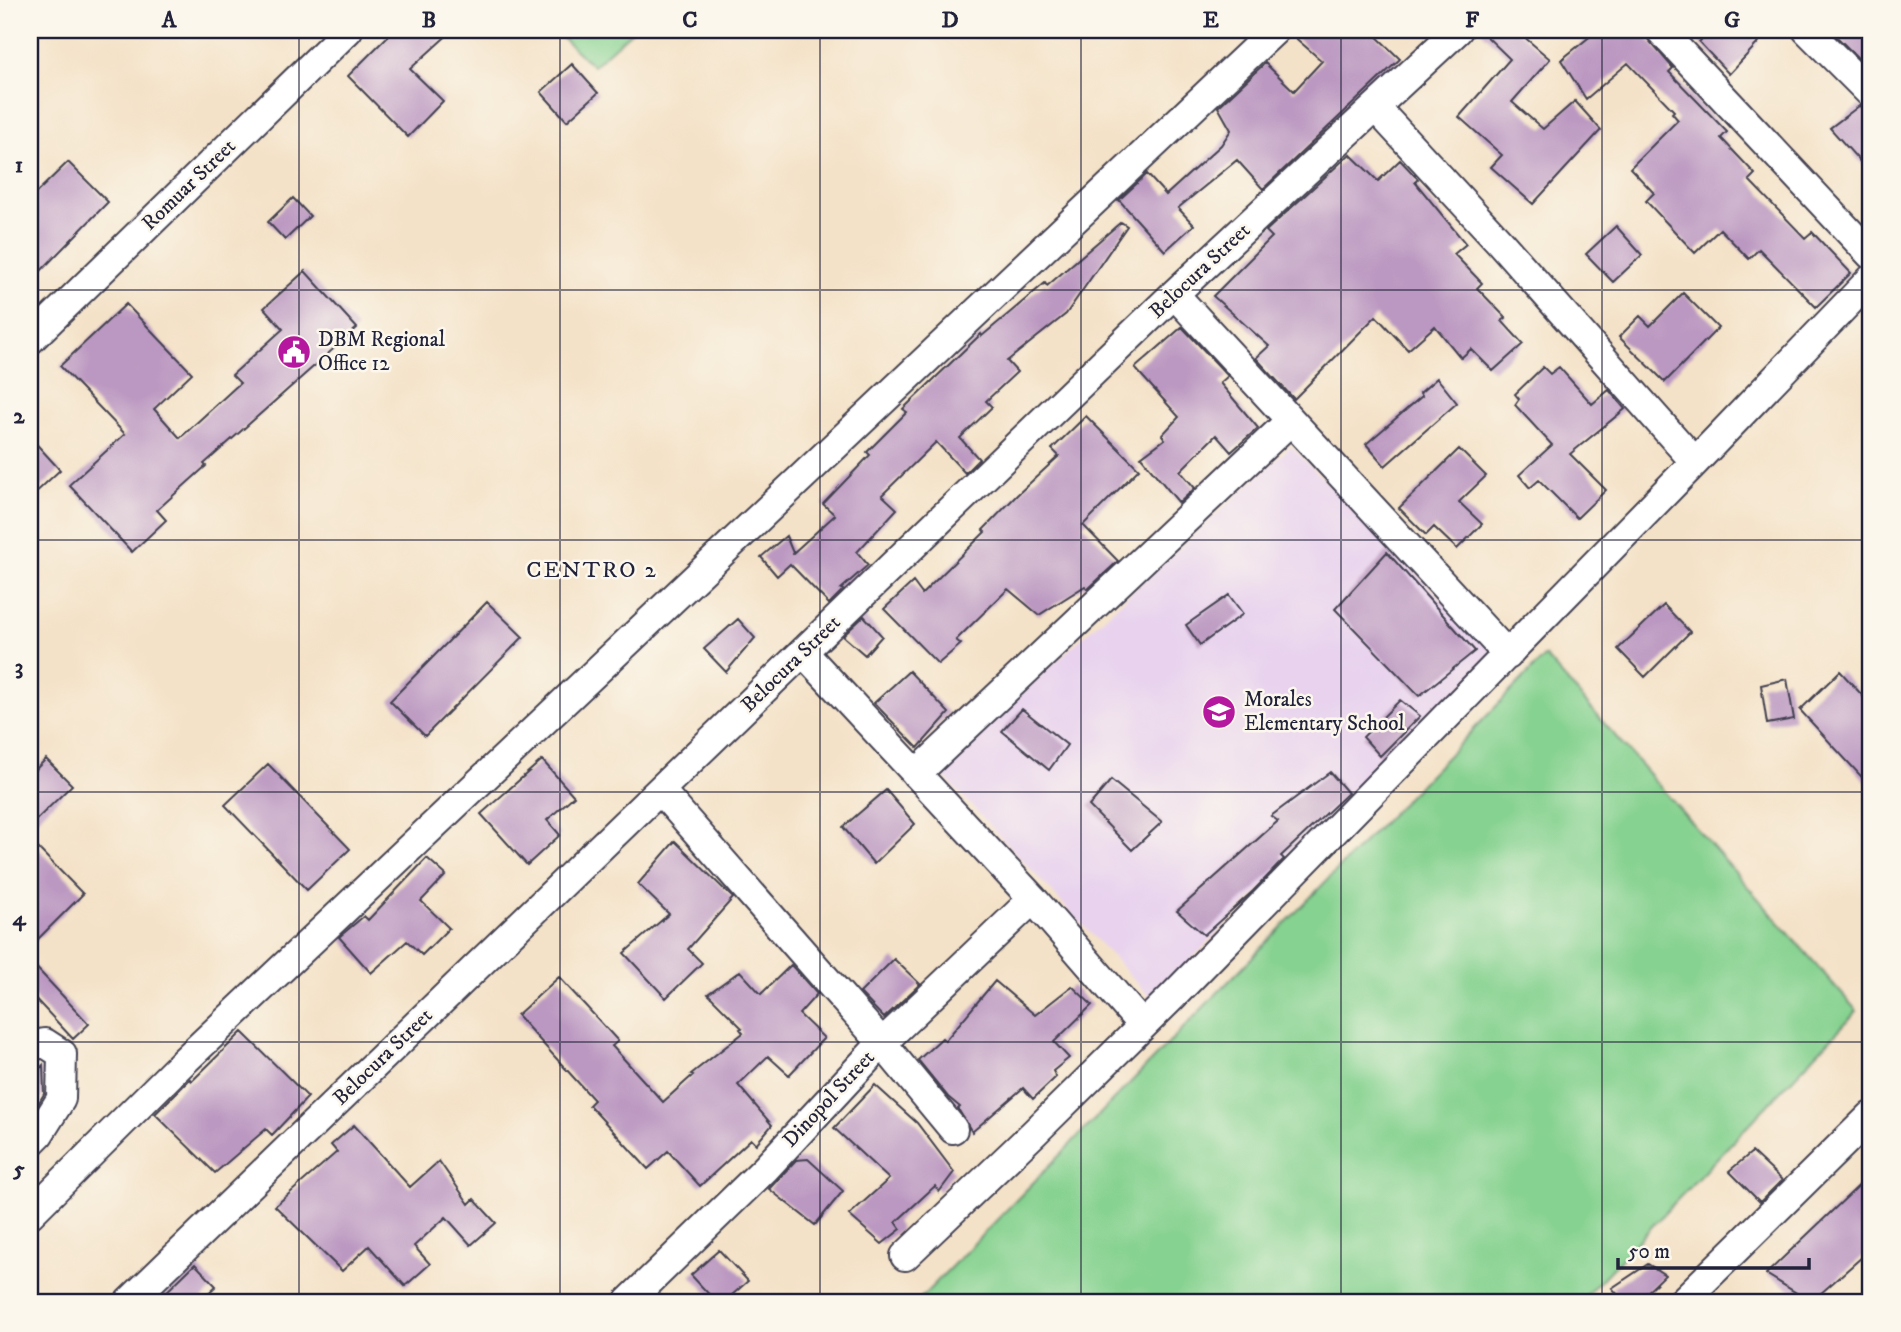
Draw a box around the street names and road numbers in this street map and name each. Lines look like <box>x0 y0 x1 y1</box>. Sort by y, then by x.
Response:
street label: Romuar Street <box>137 133 242 236</box>
street label: Belocura Street <box>1144 217 1256 324</box>
street label: Belocura Street <box>736 610 846 718</box>
street label: Belocura Street <box>328 1003 438 1111</box>
street label: Dinopol Street <box>777 1045 881 1153</box>

